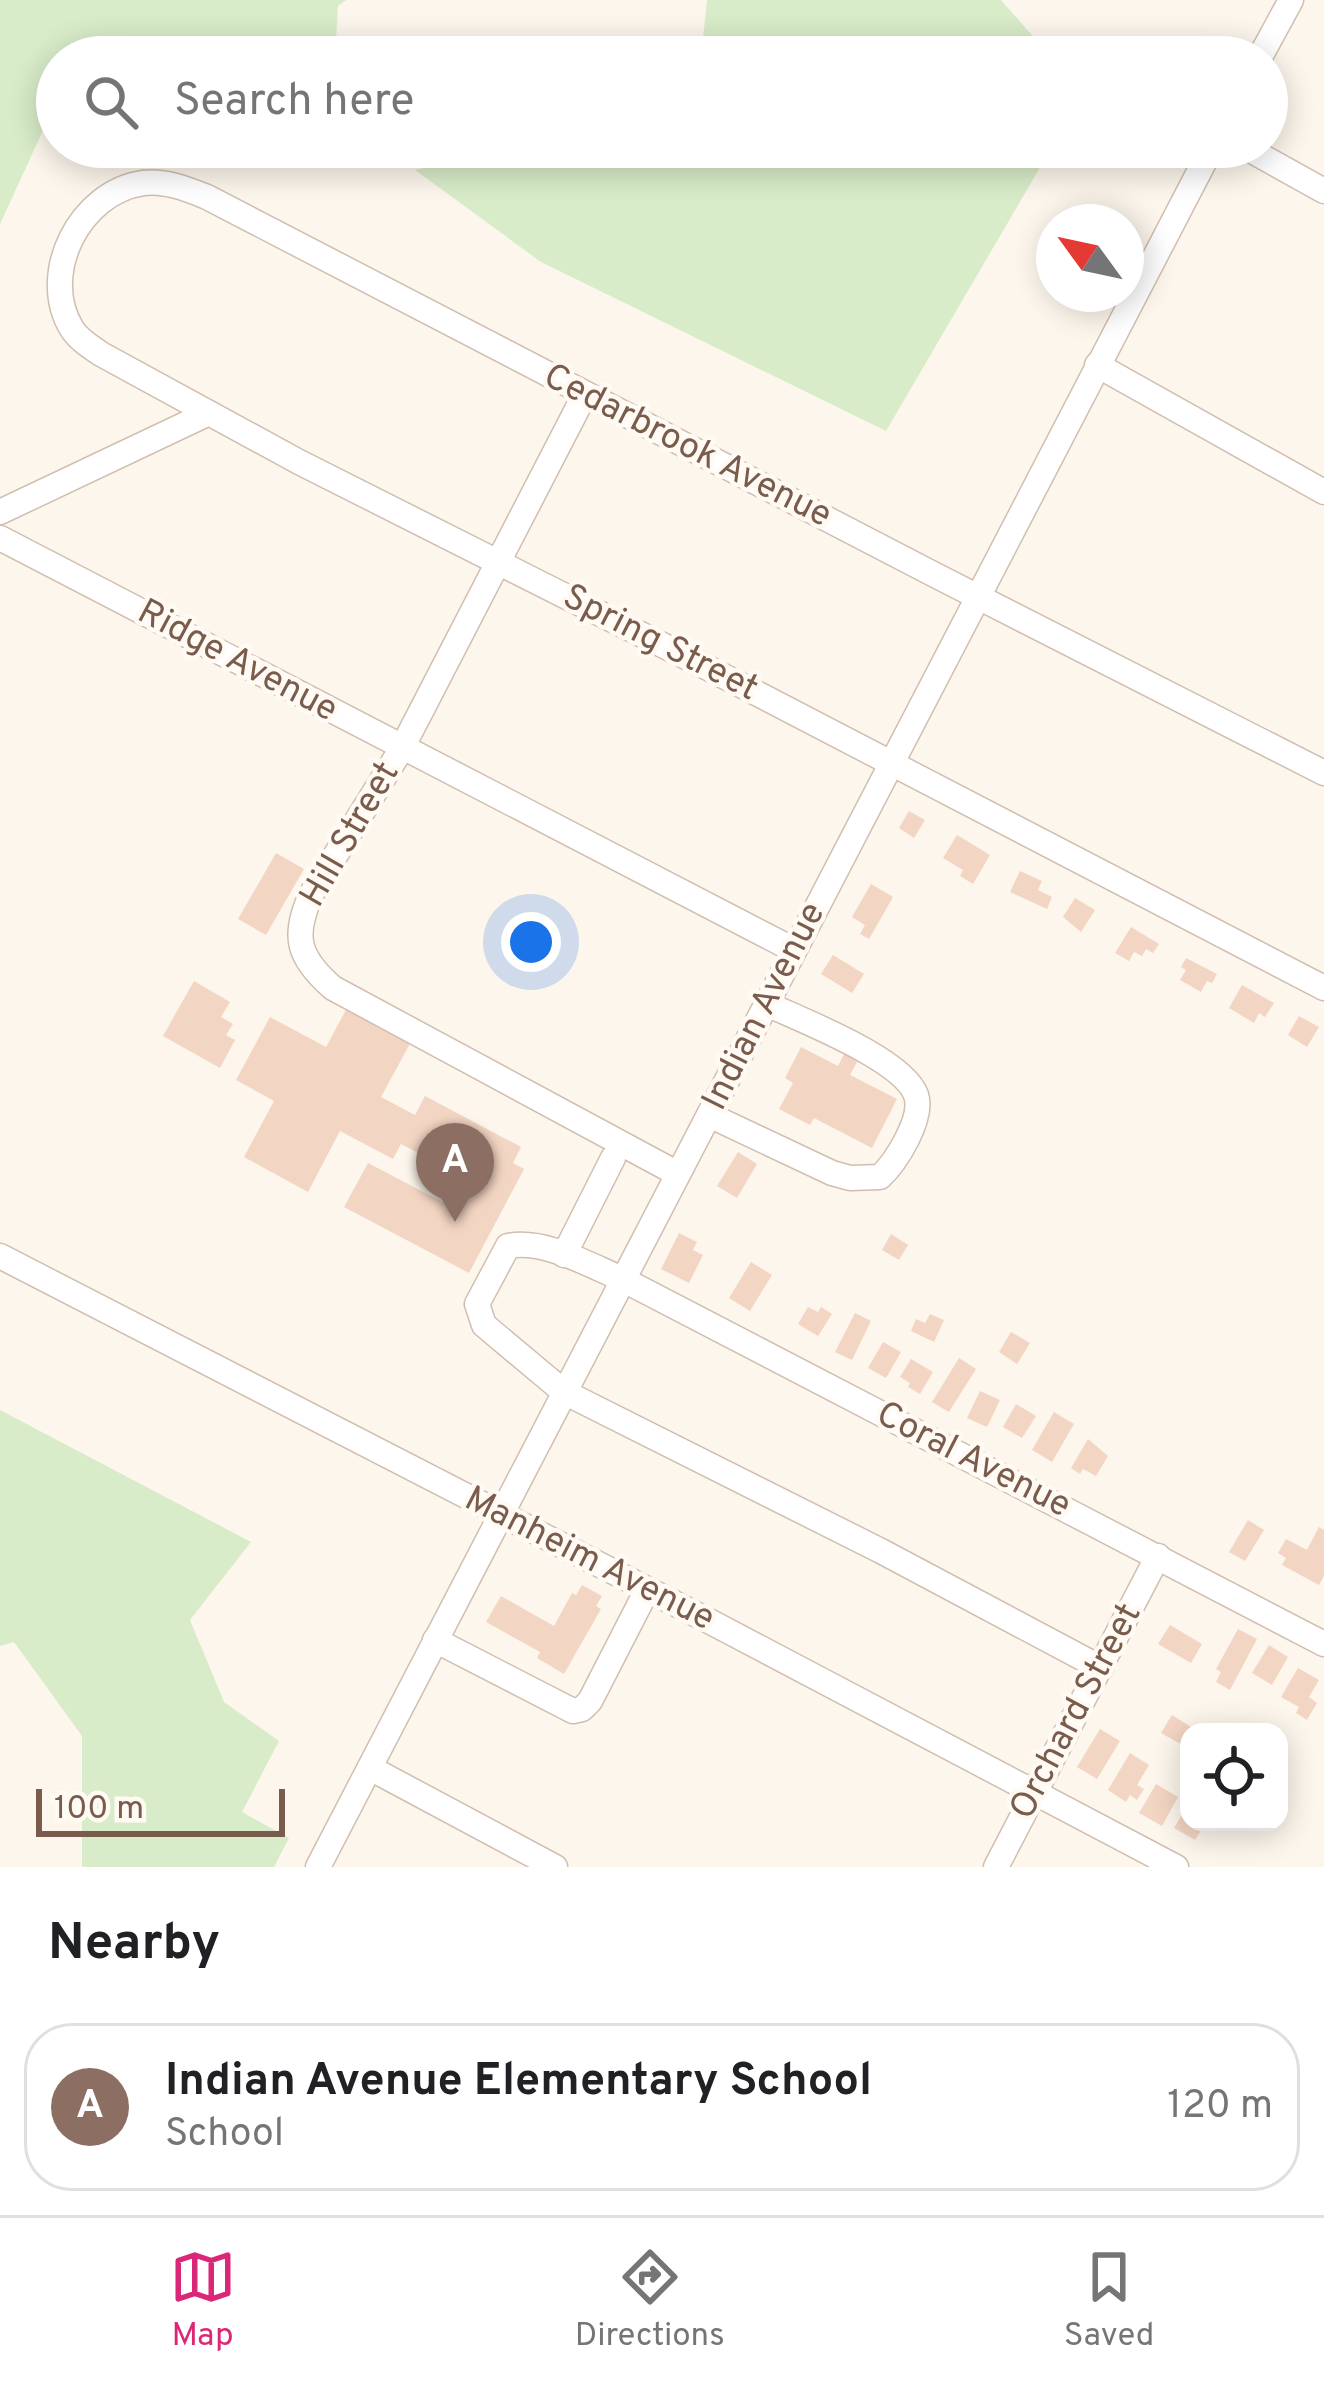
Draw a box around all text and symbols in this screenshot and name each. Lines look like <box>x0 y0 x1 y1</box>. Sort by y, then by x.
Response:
search box <box>36 36 1288 168</box>
icon: search <box>78 69 144 135</box>
text: Search here <box>174 74 414 131</box>
north arrow <box>1036 204 1144 312</box>
street label: Cedarbrook Avenue <box>535 354 839 540</box>
street label: Spring Street <box>555 575 765 713</box>
street label: Ridge Avenue <box>129 590 345 734</box>
street label: Hill Street <box>291 754 411 916</box>
street label: Indian Avenue <box>693 895 837 1119</box>
your location <box>501 912 561 972</box>
pin: A <box>416 1123 494 1222</box>
street label: Coral Avenue <box>868 1392 1078 1530</box>
street label: Manheim Avenue <box>456 1477 722 1643</box>
street label: Orchard Street <box>1001 1596 1153 1828</box>
map controls <box>1180 1723 1288 1831</box>
button: locate <box>1180 1723 1288 1831</box>
scale bar <box>36 1783 285 1836</box>
text: 100 m <box>54 1789 144 1831</box>
text: Nearby <box>48 1913 220 1978</box>
text: Indian Avenue Elementary School <box>165 2054 872 2111</box>
text: A <box>76 2083 104 2132</box>
text: 120 m <box>1167 2083 1273 2132</box>
text: School <box>165 2111 284 2160</box>
tab: Map <box>170 2244 236 2358</box>
tab: Directions <box>575 2244 725 2358</box>
tab: Saved <box>1064 2244 1154 2358</box>

